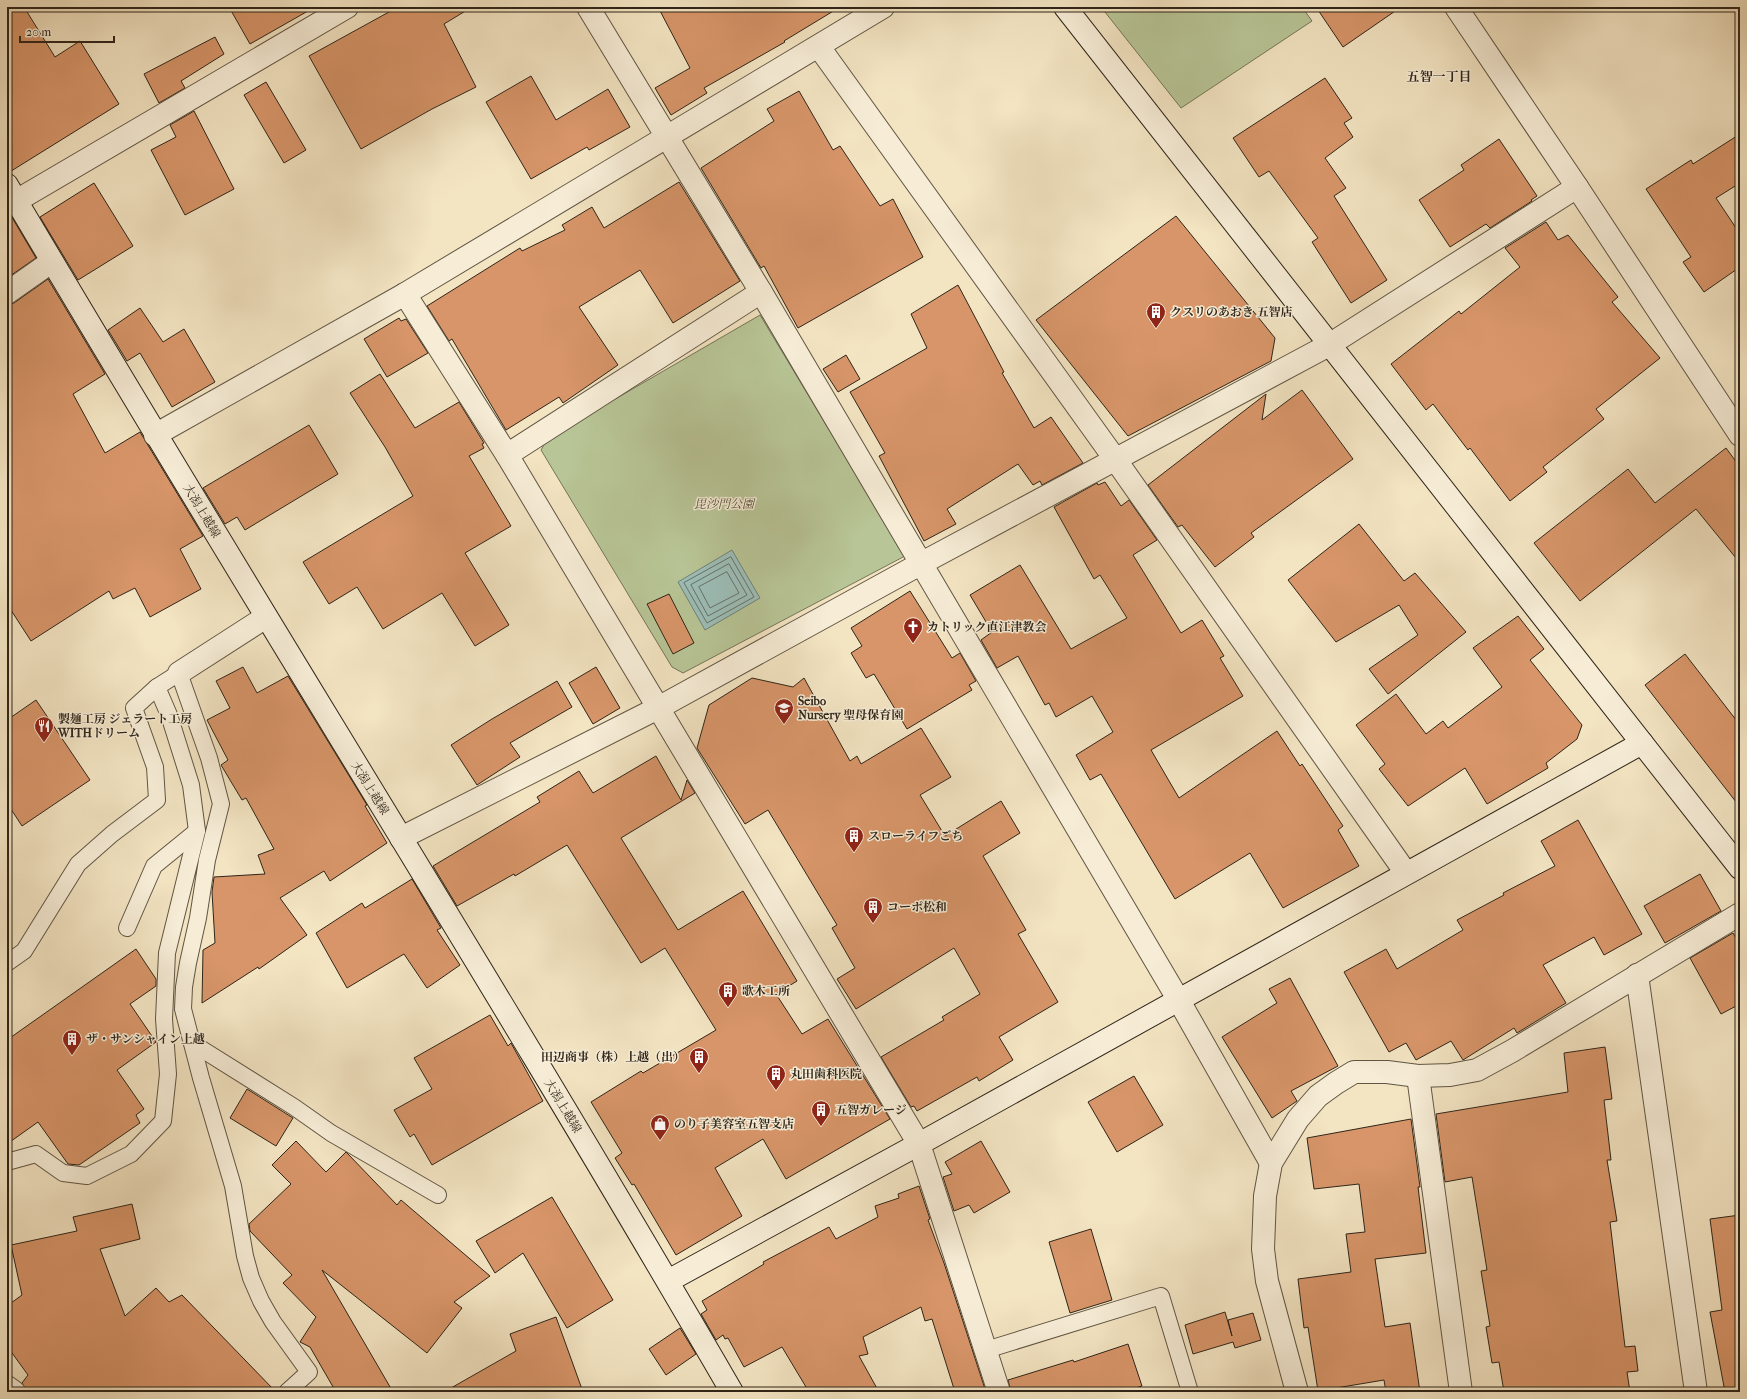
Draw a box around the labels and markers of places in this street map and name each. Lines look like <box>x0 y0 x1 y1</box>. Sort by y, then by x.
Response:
building icon: クスリのあおき 五智店 <box>1145 301 1167 329</box>
place label: クスリのあおき 五智店 <box>1170 305 1292 319</box>
church icon: カトリック直江津教会 <box>902 616 924 644</box>
place label: カトリック直江津教会 <box>927 620 1047 634</box>
place label: Seibo Nursery 聖母保育園 <box>798 694 903 723</box>
school or university icon: Seibo Nursery 聖母保育園 <box>773 697 795 725</box>
place label: 製麺工房 ジェラート工房 WITHドリーム <box>57 712 192 740</box>
restaurant icon: 製麺工房 ジェラート工房 WITHドリーム <box>33 715 55 743</box>
building icon: スローライフごち <box>843 825 865 853</box>
place label: スローライフごち <box>868 829 963 843</box>
building icon: コーポ松和 <box>862 896 884 924</box>
place label: コーポ松和 <box>887 900 947 914</box>
building icon: 歌木工所 <box>717 980 739 1008</box>
place label: 歌木工所 <box>742 984 790 998</box>
building icon: ザ・サンシャイン上越 <box>61 1028 83 1056</box>
place label: ザ・サンシャイン上越 <box>86 1032 205 1046</box>
building icon: 田辺商事（株）上越（出） <box>688 1046 710 1074</box>
place label: 田辺商事（株）上越（出） <box>541 1050 685 1064</box>
building icon: 丸田歯科医院 <box>765 1063 787 1091</box>
place label: 丸田歯科医院 <box>790 1067 862 1081</box>
building icon: 五智ガレージ <box>810 1099 832 1127</box>
place label: 五智ガレージ <box>835 1103 907 1117</box>
shop icon: のり子美容室五智支店 <box>649 1113 671 1141</box>
place label: のり子美容室五智支店 <box>674 1117 794 1131</box>

